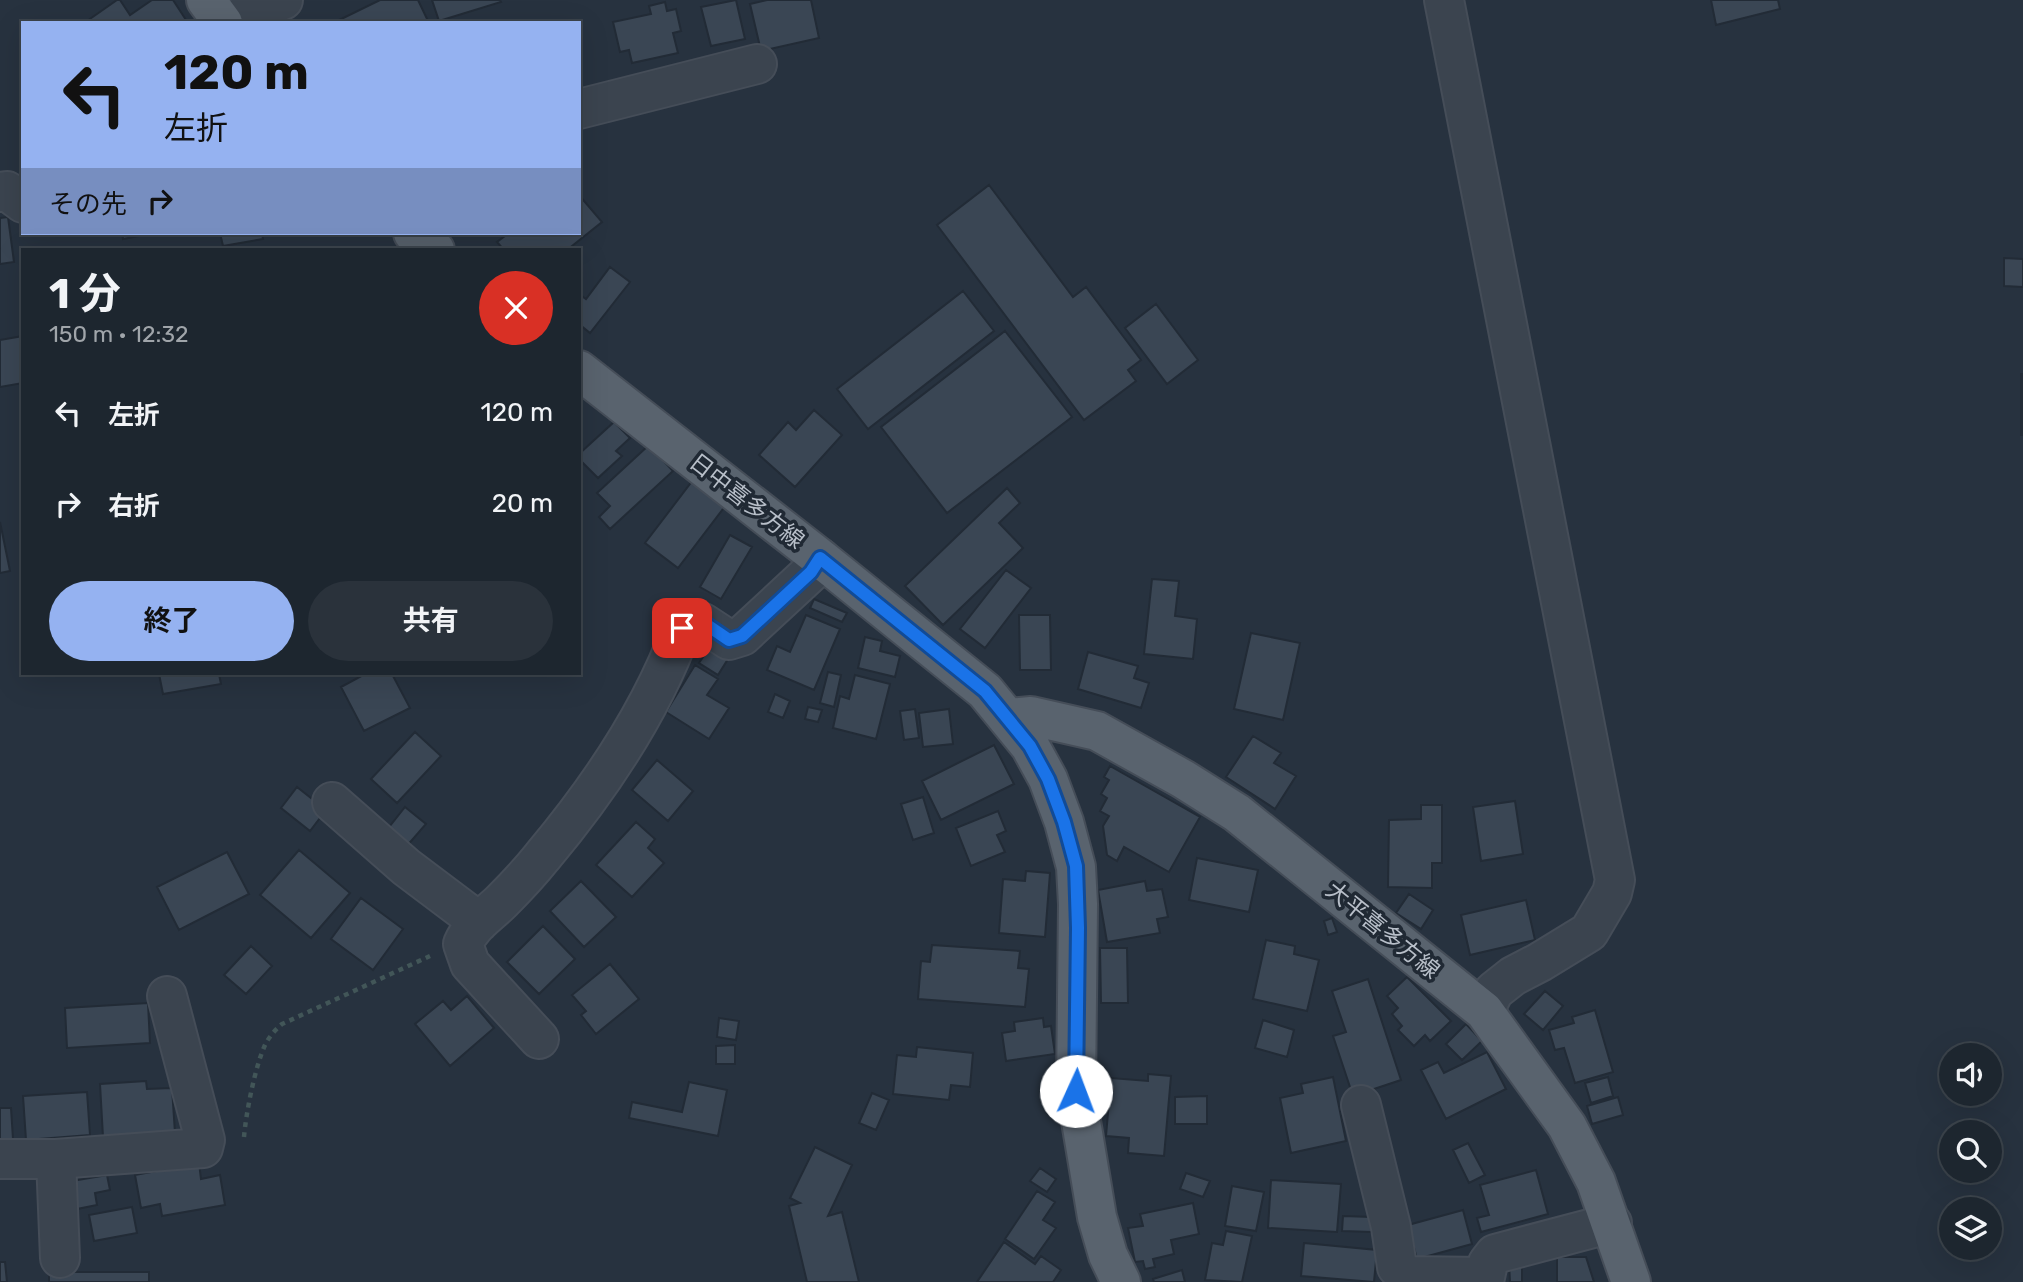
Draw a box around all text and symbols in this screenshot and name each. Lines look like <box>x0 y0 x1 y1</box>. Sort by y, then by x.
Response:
text: 120 m <box>164 43 309 101</box>
icon: left <box>49 49 140 140</box>
text: 左折 <box>164 109 228 147</box>
icon: right <box>141 182 179 220</box>
text: その先 <box>49 189 127 220</box>
text: 1 分 <box>49 269 121 319</box>
button: close <box>479 271 553 345</box>
text: 150 m · 12:32 <box>49 320 189 348</box>
icon: left <box>49 394 87 432</box>
text: 120 m <box>481 397 553 428</box>
text: 左折 <box>108 400 160 431</box>
street label: 日中喜多方線 <box>684 447 810 555</box>
icon: right <box>49 485 87 523</box>
text: 20 m <box>492 488 553 519</box>
text: 右折 <box>108 491 160 522</box>
button: 終了 <box>49 581 294 661</box>
button: 共有 <box>308 581 553 661</box>
pin <box>652 598 712 658</box>
icon: arrive <box>663 609 701 647</box>
street label: 大平喜多方線 <box>1321 876 1445 984</box>
map controls <box>1939 1043 2002 1260</box>
button: sound <box>1939 1043 2002 1106</box>
position arrow <box>1039 1054 1113 1128</box>
button: search <box>1939 1120 2002 1183</box>
button: layers <box>1939 1197 2002 1260</box>

